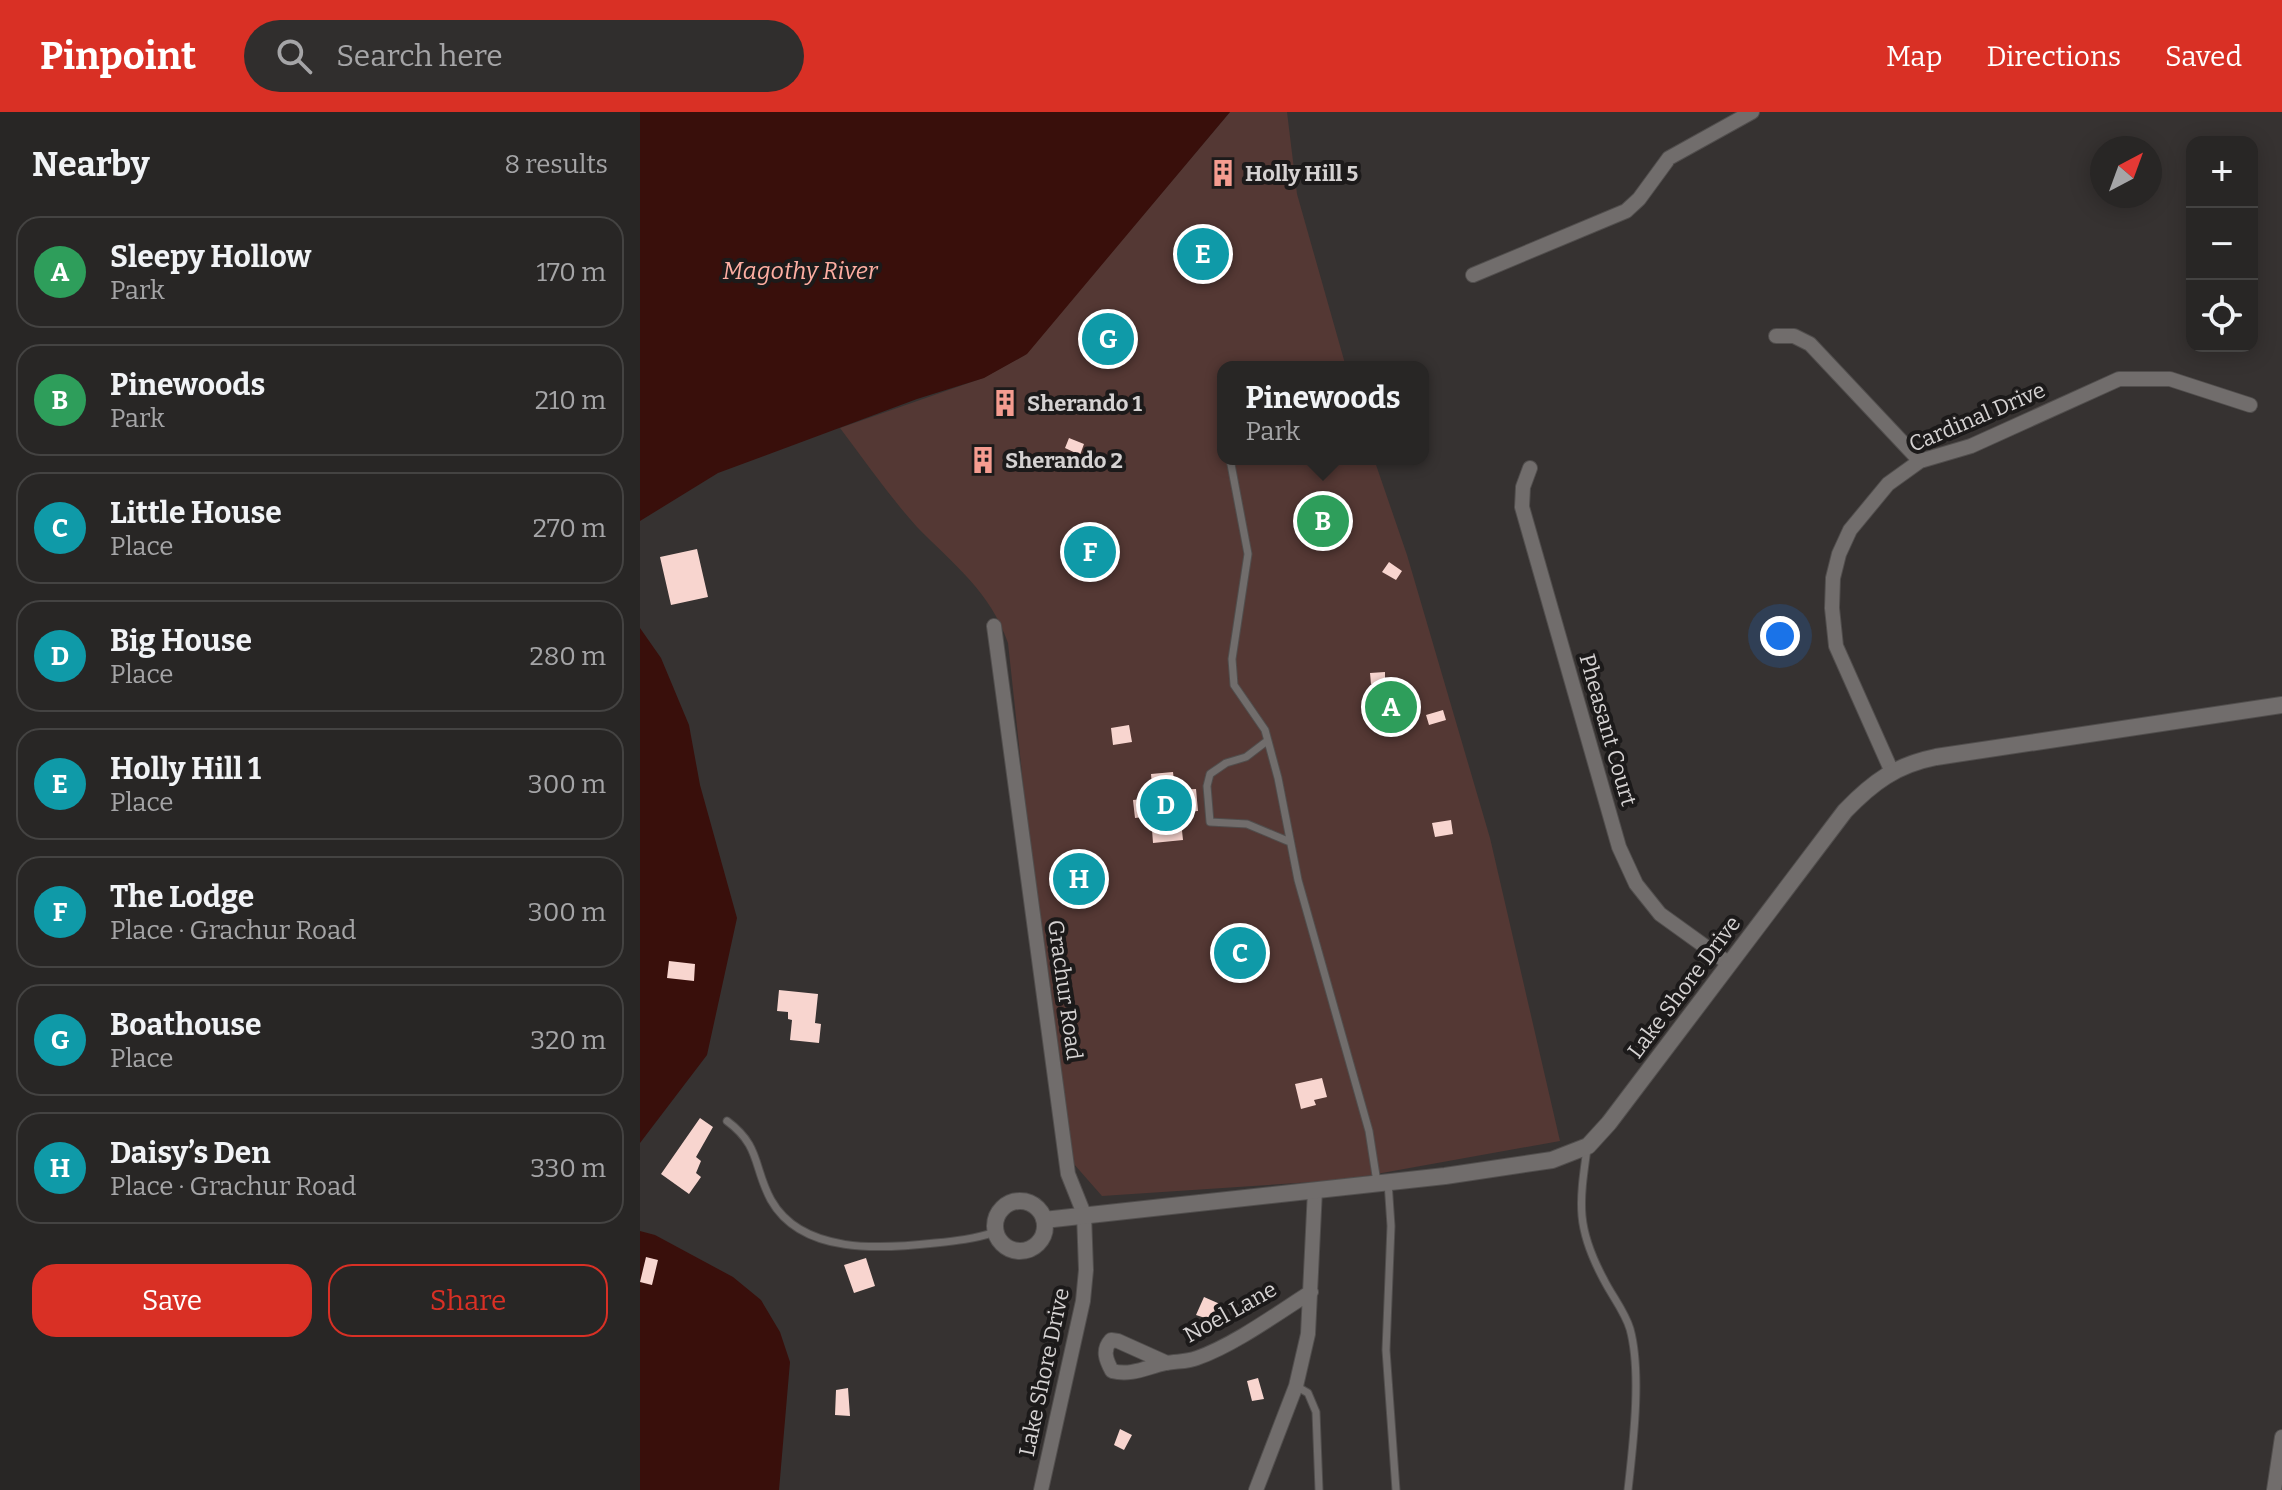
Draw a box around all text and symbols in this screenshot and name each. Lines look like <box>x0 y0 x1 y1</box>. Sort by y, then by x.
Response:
search box <box>244 20 804 92</box>
text: Pinpoint <box>40 33 196 79</box>
icon: search <box>272 34 316 78</box>
text: Search here <box>336 38 503 74</box>
text: Map <box>1886 40 1942 73</box>
text: Directions <box>1986 40 2121 73</box>
text: Saved <box>2165 40 2242 73</box>
north arrow <box>2090 136 2162 208</box>
map controls <box>2186 136 2258 352</box>
button: + <box>2186 136 2258 208</box>
text: Nearby <box>32 144 150 185</box>
text: 8 results <box>504 149 608 180</box>
building icon: Holly Hill 5 <box>1208 158 1238 188</box>
place label: Holly Hill 5 <box>1245 160 1358 187</box>
button: − <box>2186 208 2258 280</box>
pin: E <box>1177 224 1229 284</box>
text: Sleepy Hollow <box>110 239 311 275</box>
text: A <box>51 257 69 288</box>
text: 170 m <box>536 257 606 288</box>
water label: Magothy River <box>722 257 879 285</box>
text: Park <box>110 275 165 306</box>
button: locate <box>2186 280 2258 352</box>
pin: G <box>1082 309 1134 369</box>
popup <box>1217 361 1429 465</box>
text: Pinewoods <box>110 367 265 403</box>
street label: Cardinal Drive <box>1905 376 2049 458</box>
text: Pinewoods <box>1245 380 1401 416</box>
text: B <box>52 385 68 416</box>
text: 210 m <box>535 385 606 416</box>
building icon: Sherando 1 <box>990 388 1020 418</box>
place label: Sherando 1 <box>1027 390 1142 417</box>
text: Park <box>110 403 165 434</box>
text: Park <box>1245 416 1300 447</box>
building icon: Sherando 2 <box>968 445 998 475</box>
place label: Sherando 2 <box>1005 447 1123 474</box>
pin: B <box>1297 491 1349 551</box>
text: Little House <box>110 495 282 531</box>
text: C <box>52 513 68 544</box>
text: 270 m <box>533 513 606 544</box>
pin: F <box>1064 522 1116 582</box>
text: Place <box>110 531 174 562</box>
your location <box>1760 616 1800 656</box>
text: Big House <box>110 623 252 659</box>
text: D <box>51 641 69 672</box>
text: 280 m <box>530 641 606 672</box>
street label: Pheasant Court <box>1573 651 1643 809</box>
text: Place <box>110 659 174 690</box>
pin: A <box>1365 677 1417 737</box>
text: Holly Hill 1 <box>110 751 261 787</box>
text: E <box>52 769 68 800</box>
text: 300 m <box>528 769 606 800</box>
pin: D <box>1140 775 1192 835</box>
text: Place <box>110 787 174 818</box>
pin: H <box>1053 849 1105 909</box>
text: The Lodge <box>110 879 254 915</box>
text: F <box>53 897 67 928</box>
text: 300 m <box>528 897 606 928</box>
street label: Lake Shore Drive <box>1622 910 1746 1064</box>
text: Place · Grachur Road <box>110 915 357 946</box>
street label: Grachur Road <box>1042 918 1088 1062</box>
pin: C <box>1214 923 1266 983</box>
text: Boathouse <box>110 1007 262 1043</box>
text: G <box>51 1025 69 1056</box>
text: 320 m <box>530 1025 606 1056</box>
text: Place <box>110 1043 174 1074</box>
text: Daisy’s Den <box>110 1135 271 1171</box>
text: H <box>50 1153 70 1184</box>
text: 330 m <box>530 1153 606 1184</box>
text: Place · Grachur Road <box>110 1171 357 1202</box>
button: Save <box>32 1264 312 1337</box>
button: Share <box>328 1264 608 1337</box>
street label: Noel Lane <box>1179 1275 1281 1349</box>
street label: Lake Shore Drive <box>1013 1285 1075 1459</box>

